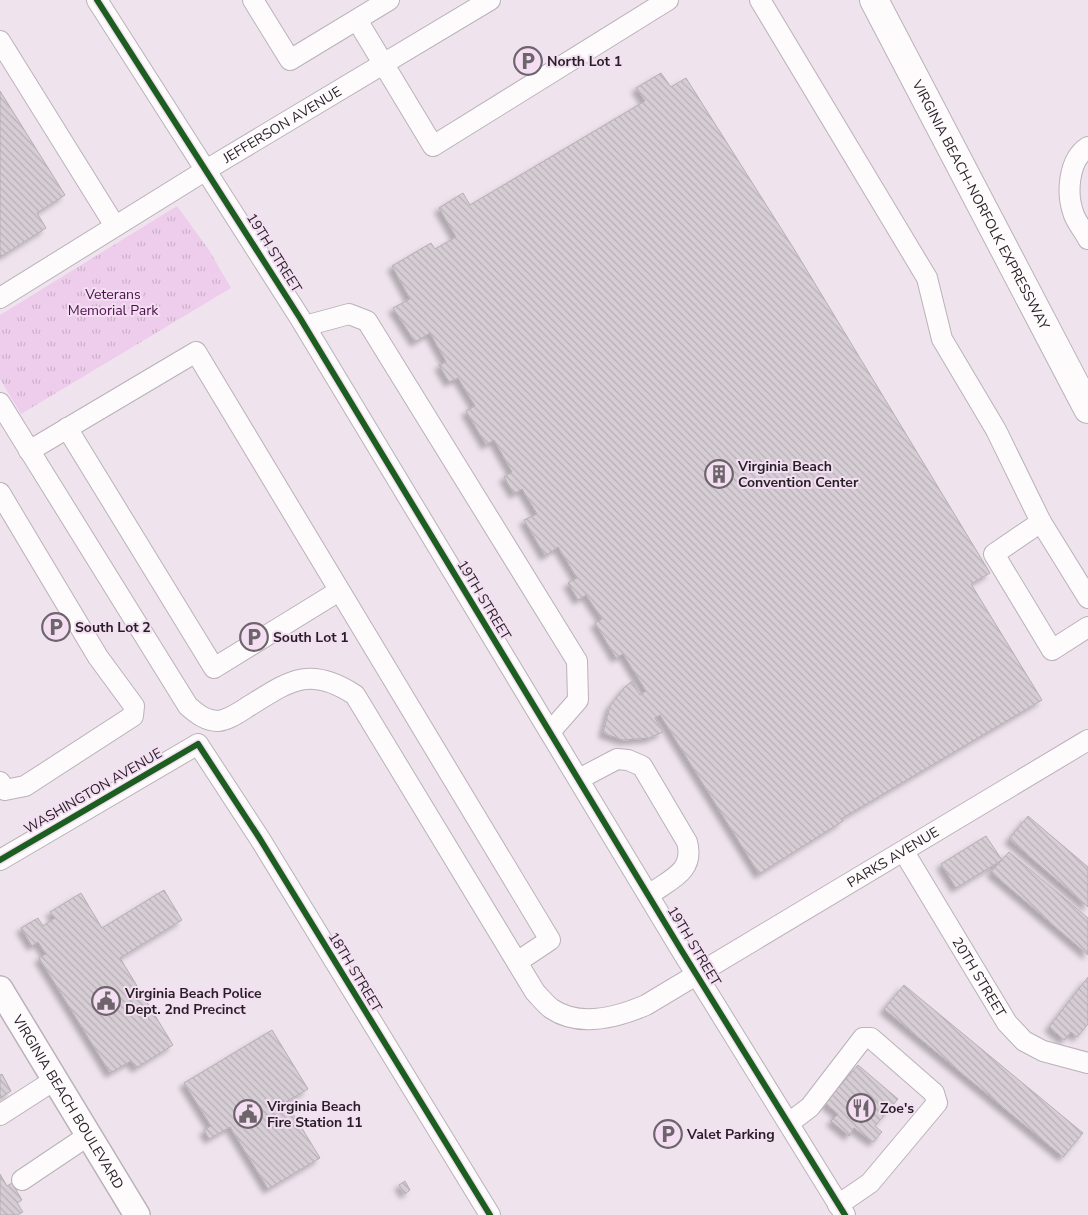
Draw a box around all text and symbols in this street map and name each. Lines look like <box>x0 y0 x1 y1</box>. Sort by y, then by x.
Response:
parking icon: North Lot 1 <box>513 46 543 76</box>
place label: North Lot 1 <box>547 52 622 71</box>
street label: VIRGINIA BEACH-NORFOLK EXPRESSWAY <box>908 76 1055 333</box>
street label: JEFFERSON AVENUE <box>218 82 345 168</box>
street label: 19TH STREET <box>242 210 306 297</box>
park label: Veterans Memorial Park <box>68 285 159 320</box>
place label: Virginia Beach Convention Center <box>737 457 859 492</box>
building icon: Virginia Beach Convention Center <box>704 459 734 489</box>
street label: 19TH STREET <box>453 556 516 644</box>
parking icon: South Lot 2 <box>41 612 71 642</box>
place label: South Lot 2 <box>75 618 151 637</box>
parking icon: South Lot 1 <box>239 622 269 652</box>
place label: South Lot 1 <box>273 628 349 647</box>
street label: WASHINGTON AVENUE <box>21 744 165 838</box>
street label: PARKS AVENUE <box>843 822 942 892</box>
street label: 19TH STREET <box>663 902 726 990</box>
street label: 18TH STREET <box>324 928 387 1016</box>
street label: 20TH STREET <box>948 933 1011 1021</box>
place label: Virginia Beach Police Dept. 2nd Precinct <box>124 984 262 1019</box>
public building icon: Virginia Beach Police Dept. 2nd Precinct <box>91 986 121 1016</box>
street label: VIRGINIA BEACH BOULEVARD <box>8 1010 128 1192</box>
restaurant icon: Zoe's <box>846 1093 876 1123</box>
place label: Virginia Beach Fire Station 11 <box>266 1097 363 1132</box>
public building icon: Virginia Beach Fire Station 11 <box>233 1099 263 1129</box>
place label: Zoe's <box>880 1099 914 1118</box>
parking icon: Valet Parking <box>653 1119 683 1149</box>
place label: Valet Parking <box>686 1125 775 1144</box>

